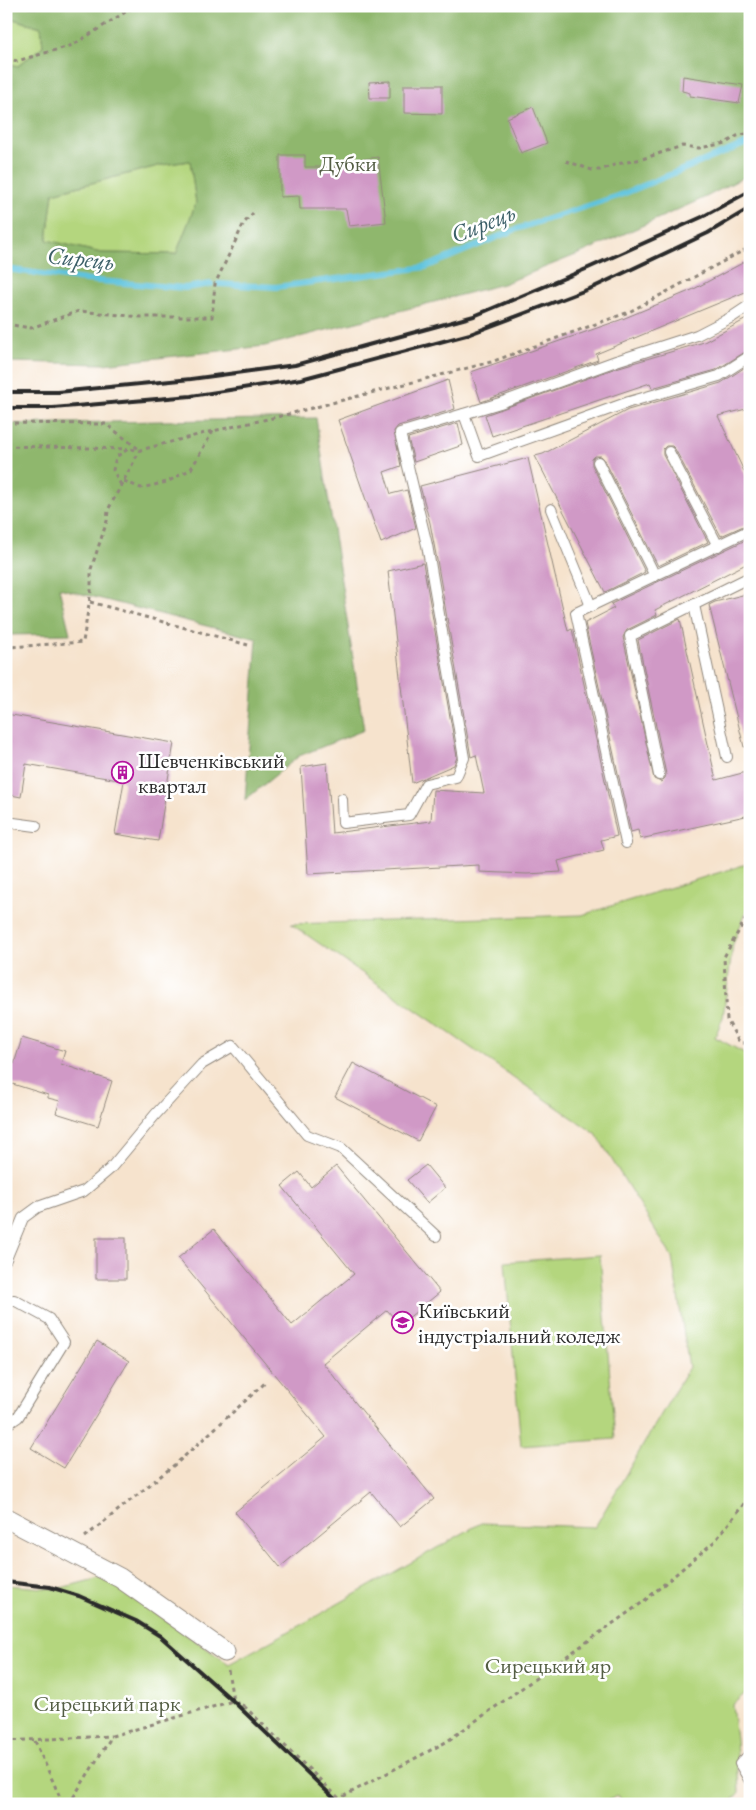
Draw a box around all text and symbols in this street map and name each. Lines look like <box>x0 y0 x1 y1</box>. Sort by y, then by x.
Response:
park label: Дубки <box>319 149 377 178</box>
water label: Сирець <box>446 196 520 250</box>
water label: Сирець <box>46 239 116 277</box>
place label: Шевченківський квартал <box>138 746 285 800</box>
building icon: Шевченківський квартал <box>110 761 134 785</box>
place label: Київський індустріальний коледж <box>418 1296 621 1350</box>
school or university icon: Київський індустріальний коледж <box>390 1311 414 1335</box>
park label: Сирецький яр <box>485 1651 611 1680</box>
park label: Сирецький парк <box>33 1689 181 1718</box>

